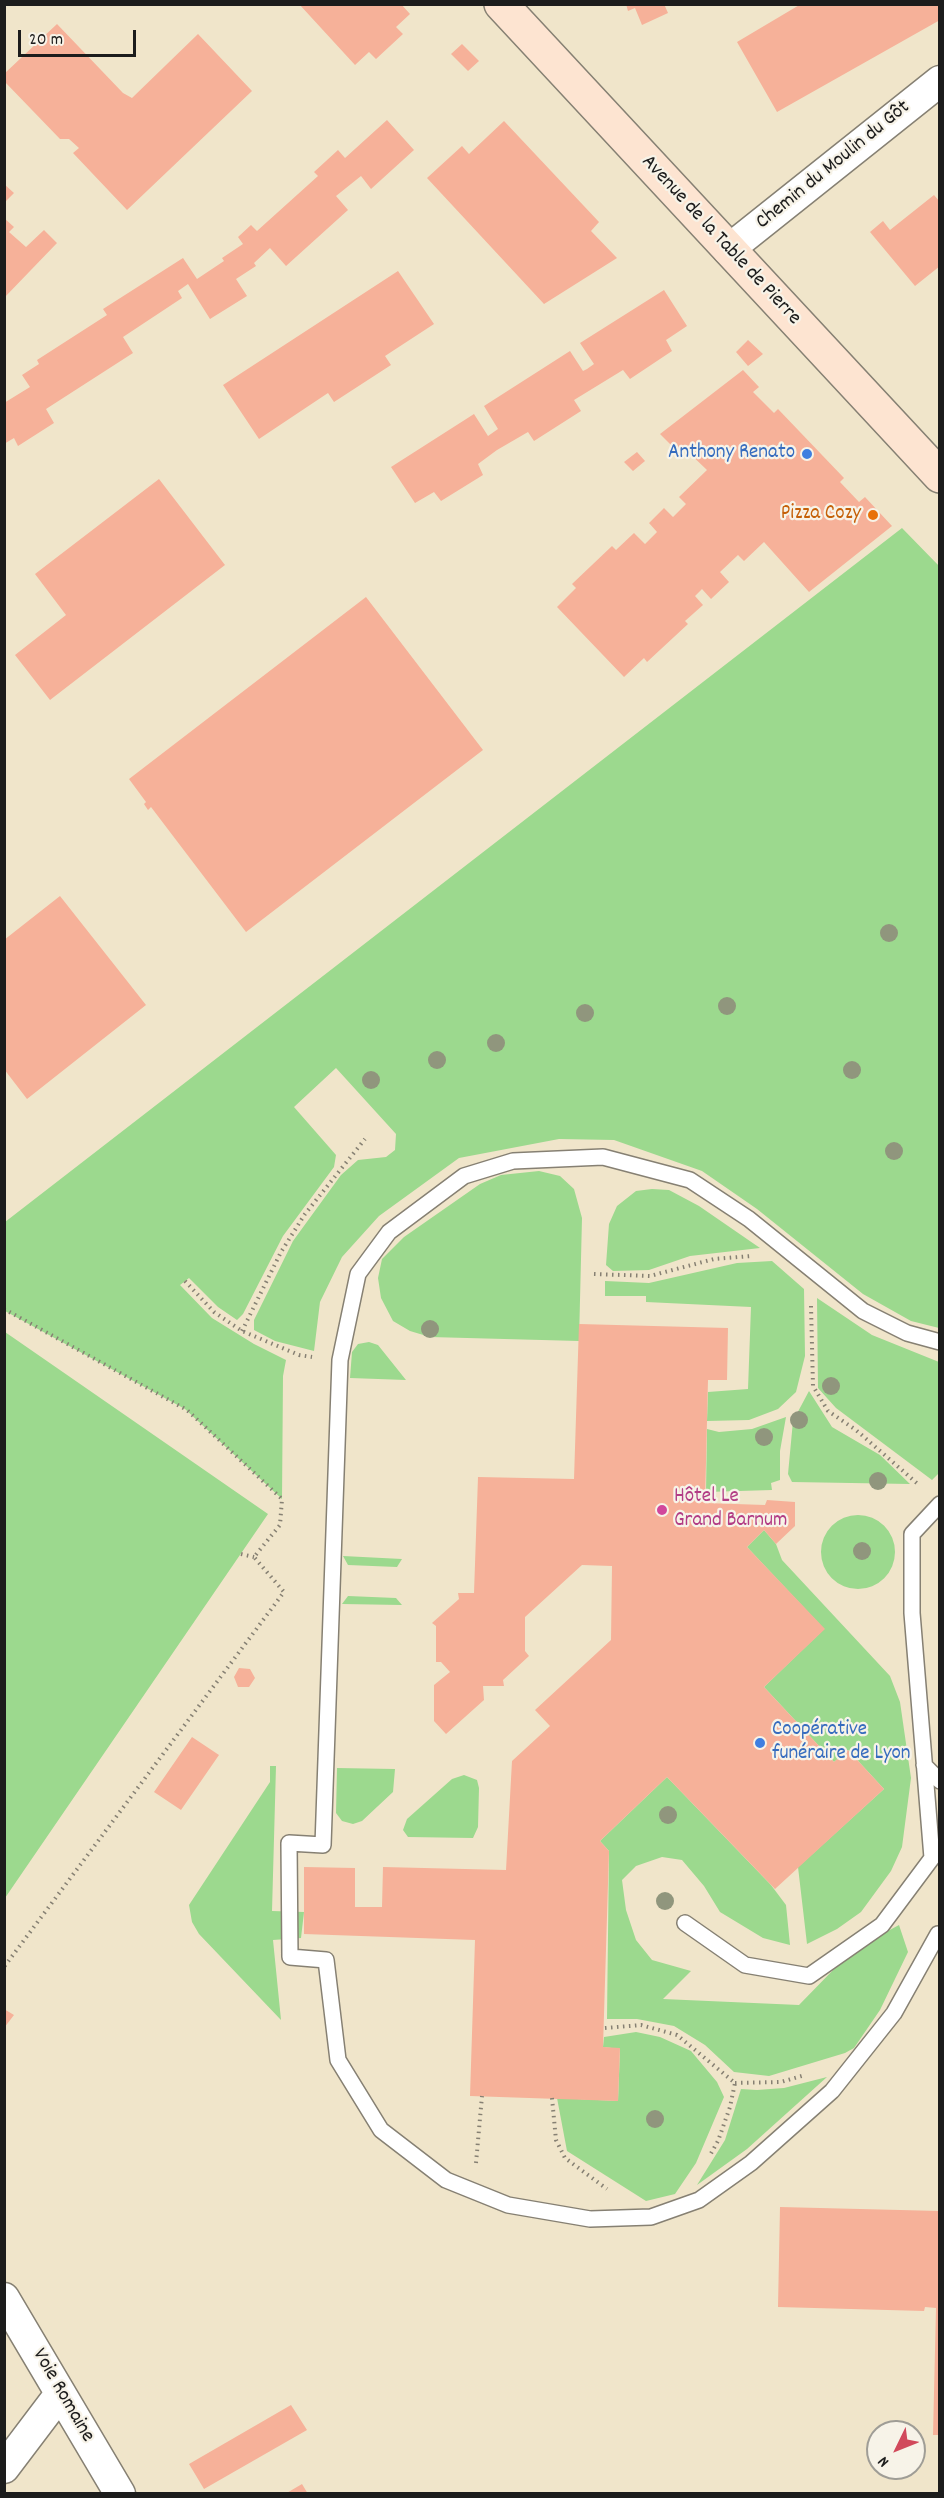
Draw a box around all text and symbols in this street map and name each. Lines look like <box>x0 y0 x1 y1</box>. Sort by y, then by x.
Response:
scale bar <box>21 18 140 56</box>
text: 20 m <box>29 28 63 53</box>
street label: Chemin du Moulin du Gôt <box>752 96 916 236</box>
street label: Avenue de la Table de Pierre <box>635 151 805 331</box>
place label: Anthony Renato <box>668 441 795 467</box>
marker: Anthony Renato <box>800 447 814 461</box>
place label: Pizza Cozy <box>781 502 861 528</box>
marker: Pizza Cozy <box>866 508 880 522</box>
place label: Hôtel Le Grand Barnum <box>674 1485 787 1535</box>
marker: Hôtel Le Grand Barnum <box>655 1503 669 1517</box>
place label: Coopérative funéraire de Lyon <box>772 1718 911 1768</box>
marker: Coopérative funéraire de Lyon <box>753 1736 767 1750</box>
street label: Voie Romaine <box>25 2345 99 2447</box>
north arrow <box>866 2420 926 2480</box>
text: N <box>873 2451 895 2472</box>

